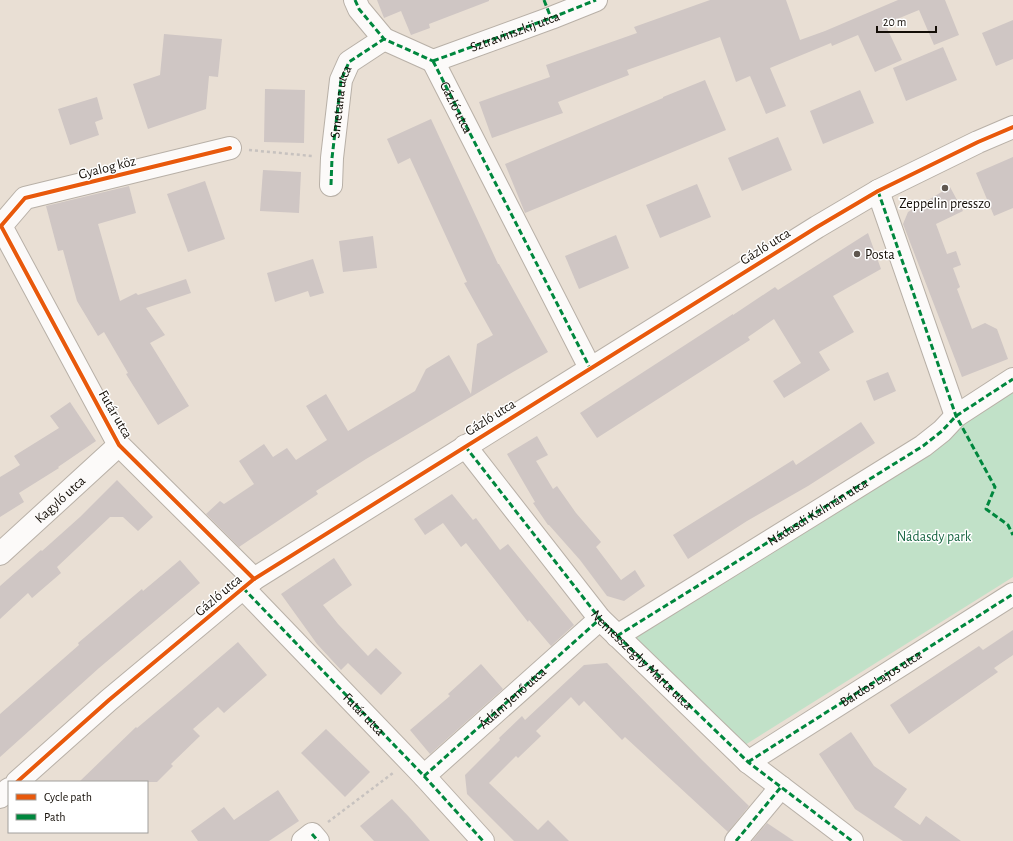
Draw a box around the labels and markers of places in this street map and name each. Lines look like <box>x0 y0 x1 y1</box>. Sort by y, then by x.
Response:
marker: Zeppelin presszo <box>940 183 950 193</box>
place label: Zeppelin presszo <box>899 197 991 211</box>
place label: Posta <box>865 248 895 262</box>
marker: Posta <box>852 249 862 259</box>

